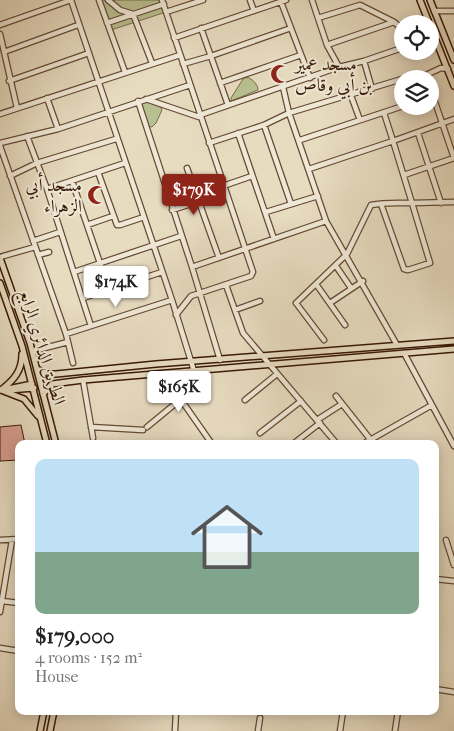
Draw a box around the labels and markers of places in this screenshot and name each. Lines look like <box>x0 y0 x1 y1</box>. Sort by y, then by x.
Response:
place label: مسجد عمير بن أبي وقاص <box>293 54 373 100</box>
mosque icon: مسجد عمير بن أبي وقاص <box>269 63 291 85</box>
place label: مسجد أبي الزهراء <box>25 172 82 218</box>
pin: $179K <box>159 174 229 216</box>
mosque icon: مسجد أبي الزهراء <box>86 184 108 206</box>
pin: $174K <box>81 266 151 308</box>
pin: $165K <box>144 370 214 413</box>

